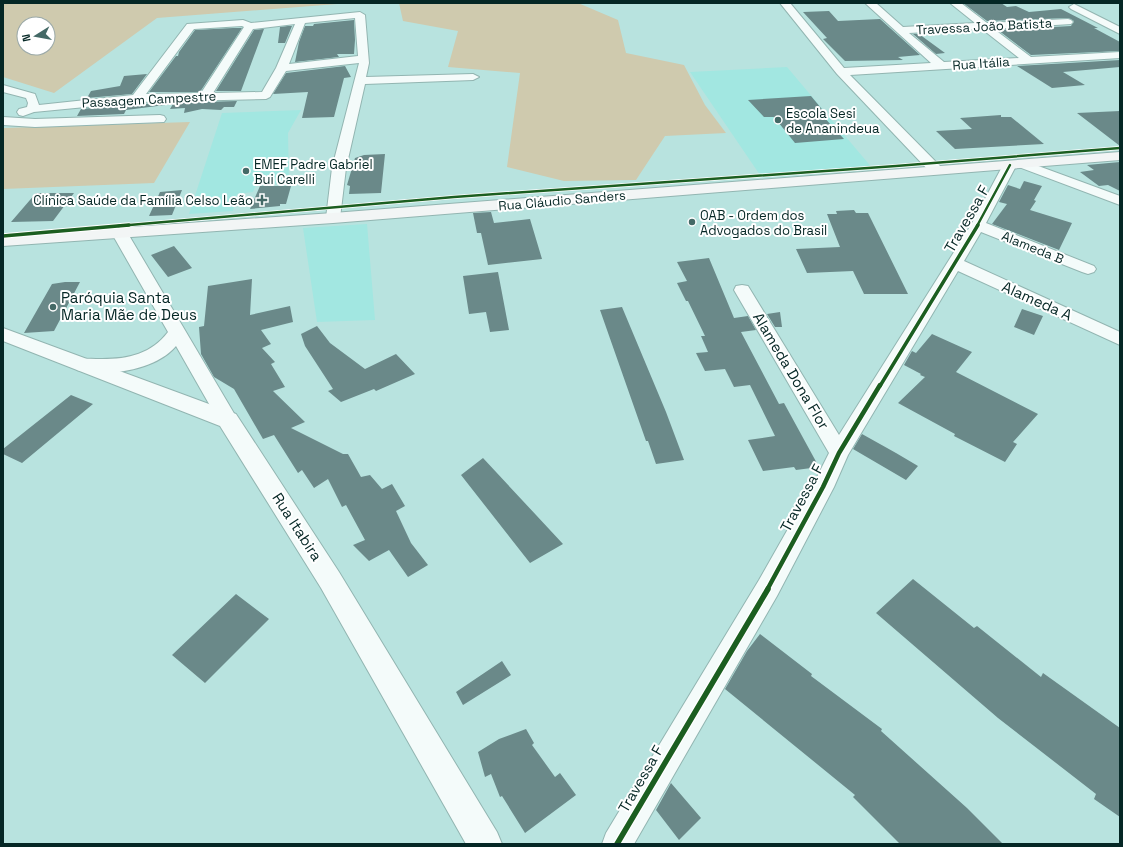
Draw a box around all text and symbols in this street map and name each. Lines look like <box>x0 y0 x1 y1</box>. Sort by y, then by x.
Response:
street label: Travessa João Batista <box>915 14 1053 39</box>
north arrow <box>16 16 56 56</box>
text: N <box>19 33 34 43</box>
street label: Rua Itália <box>952 53 1011 74</box>
street label: Passagem Campestre <box>81 87 217 112</box>
place label: Escola Sesi de Ananindeua <box>786 105 880 137</box>
marker: Escola Sesi de Ananindeua <box>773 115 783 125</box>
place label: EMEF Padre Gabriel Bui Carelli <box>254 156 373 188</box>
marker: EMEF Padre Gabriel Bui Carelli <box>241 166 251 176</box>
street label: Travessa F <box>940 182 993 256</box>
street label: Rua Cláudio Sanders <box>498 186 627 215</box>
place label: Clínica Saúde da Família Celso Leão <box>33 192 253 209</box>
marker: Clínica Saúde da Família Celso Leão <box>256 194 268 206</box>
place label: OAB - Ordem dos Advogados do Brasil <box>700 207 827 239</box>
marker: OAB - Ordem dos Advogados do Brasil <box>687 217 697 227</box>
street label: Alameda B <box>999 227 1066 268</box>
street label: Alameda A <box>999 277 1076 325</box>
place label: Paróquia Santa Maria Mãe de Deus <box>61 288 197 324</box>
marker: Paróquia Santa Maria Mãe de Deus <box>48 302 58 312</box>
street label: Alameda Dona Flor <box>749 309 834 433</box>
street label: Travessa F <box>776 460 827 535</box>
street label: Rua Itabira <box>268 489 327 565</box>
street label: Travessa F <box>614 742 667 816</box>

